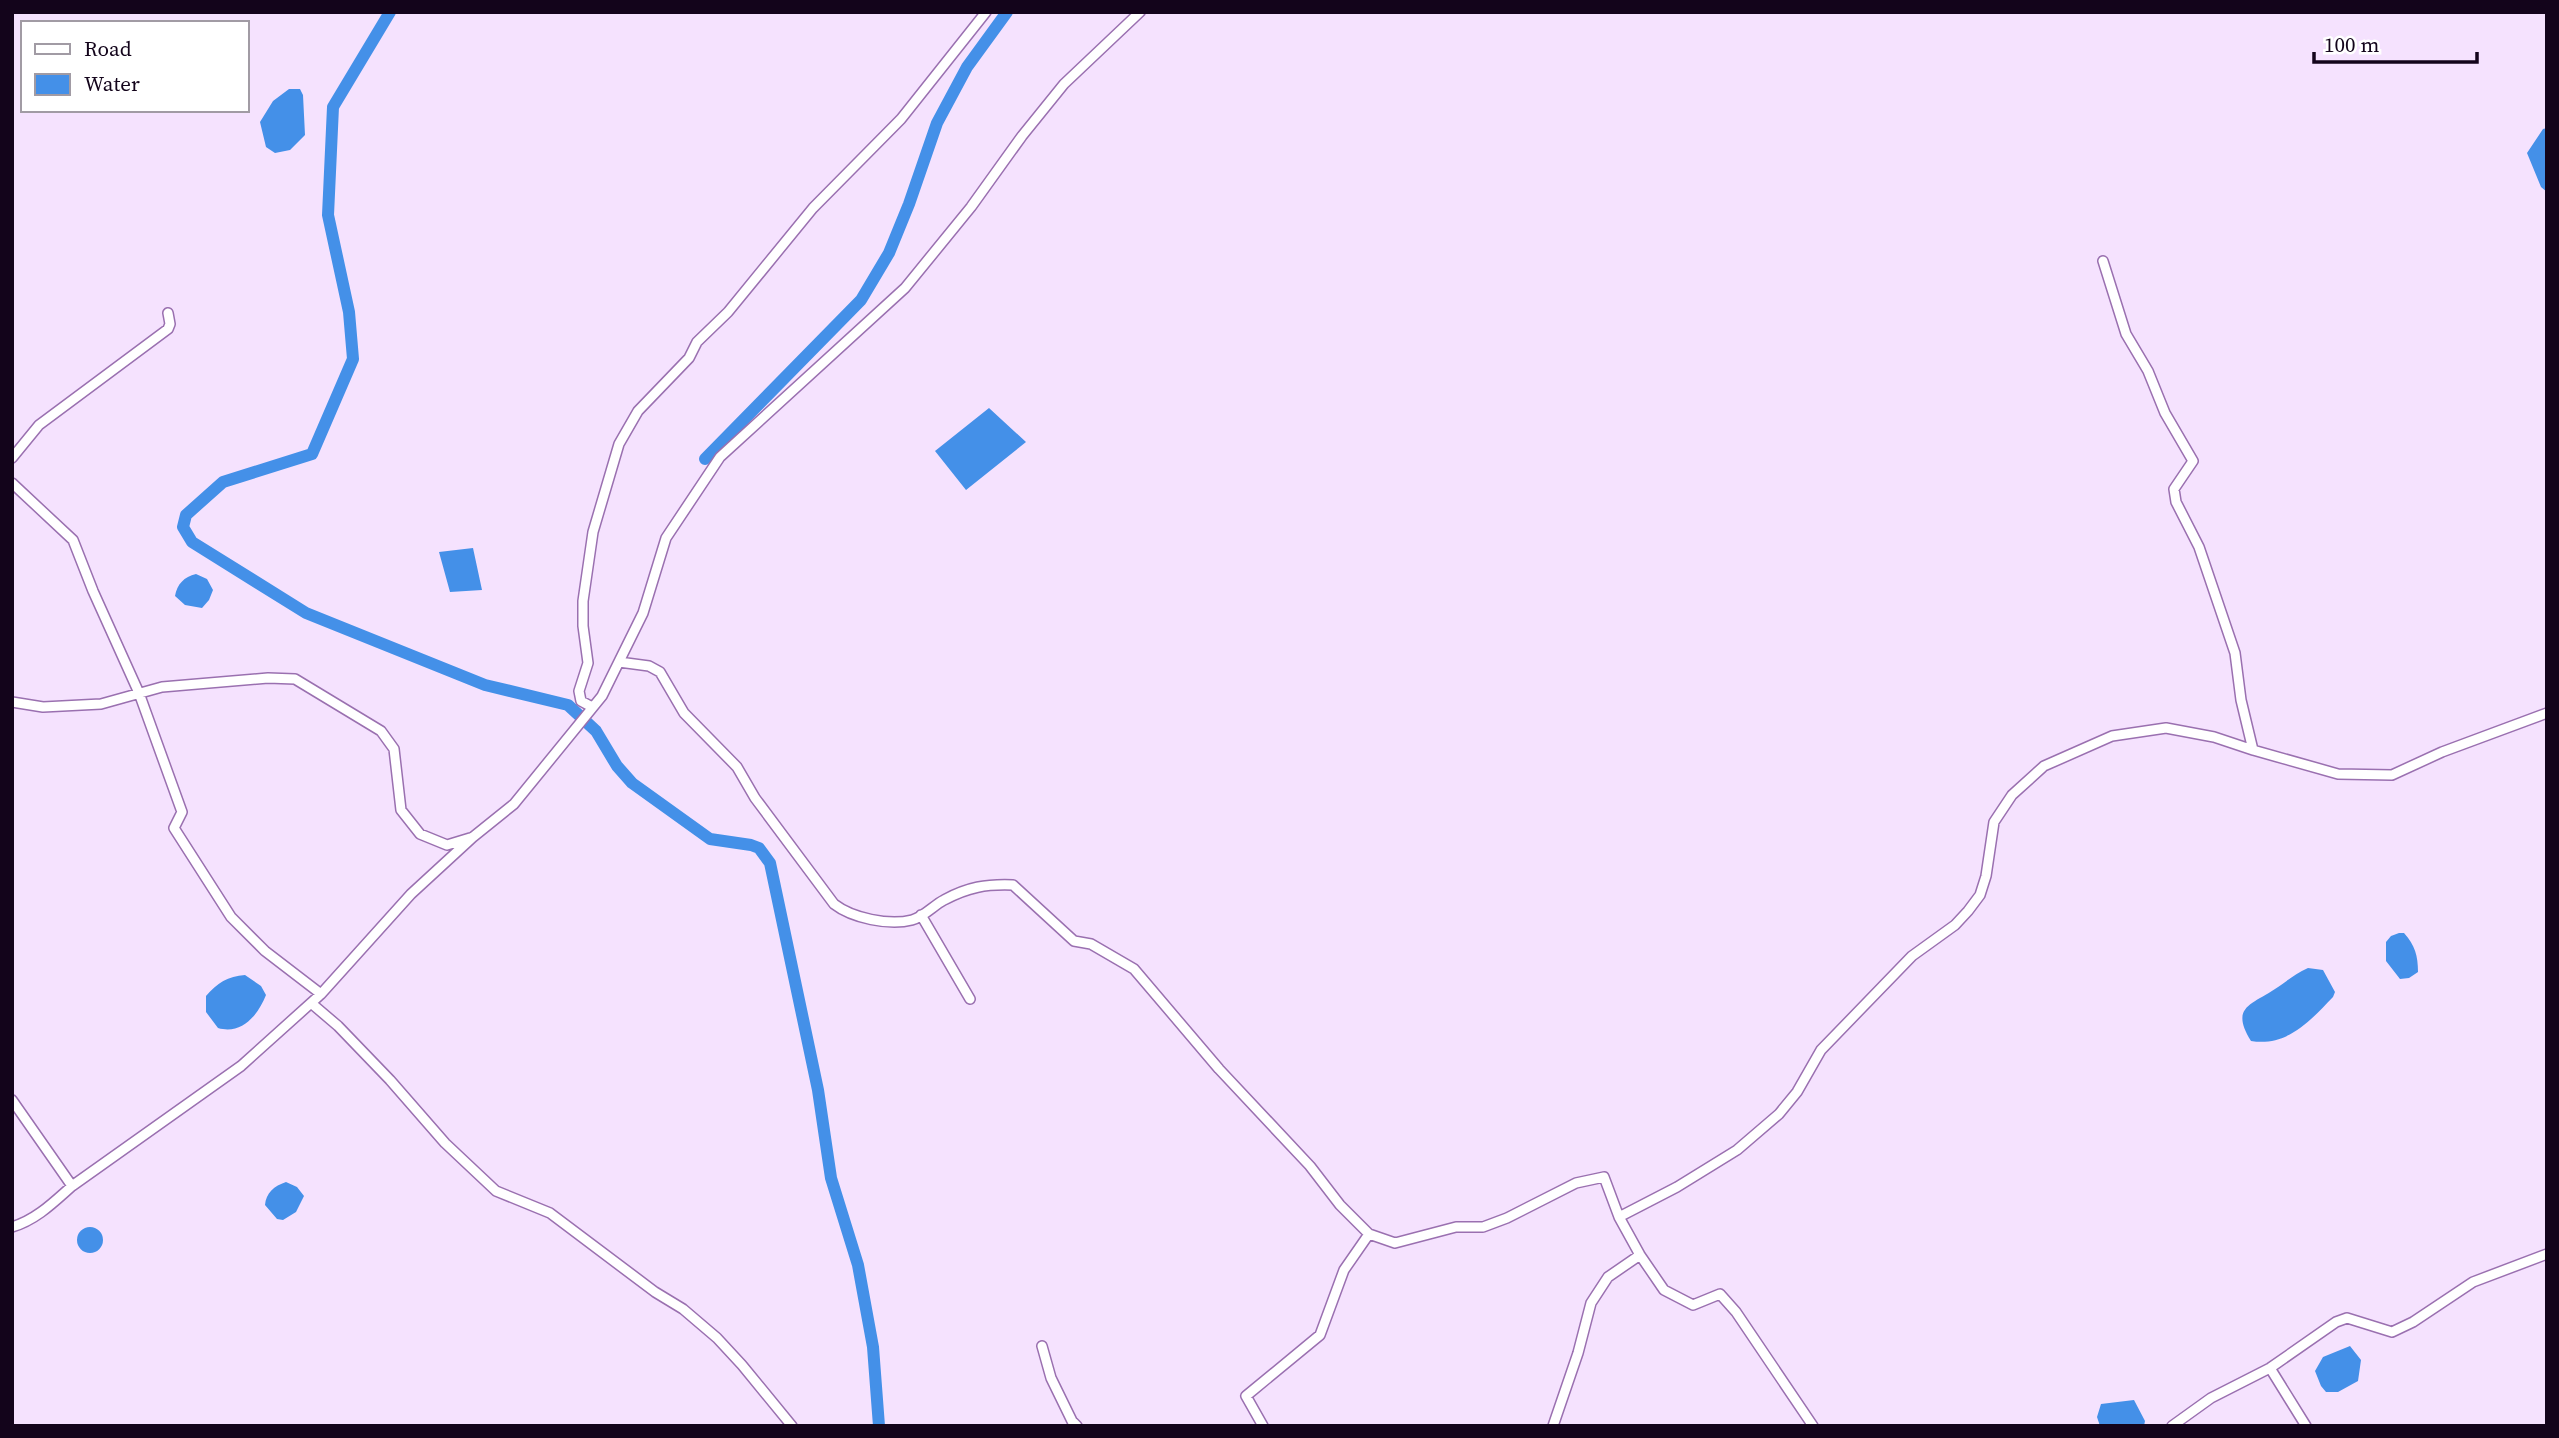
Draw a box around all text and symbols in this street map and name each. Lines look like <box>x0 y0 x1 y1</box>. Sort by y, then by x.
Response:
legend <box>21 21 248 112</box>
scale bar <box>2314 21 2477 65</box>
text: 100 m <box>2324 30 2379 59</box>
text: Road <box>84 34 132 63</box>
text: Water <box>84 69 140 98</box>

